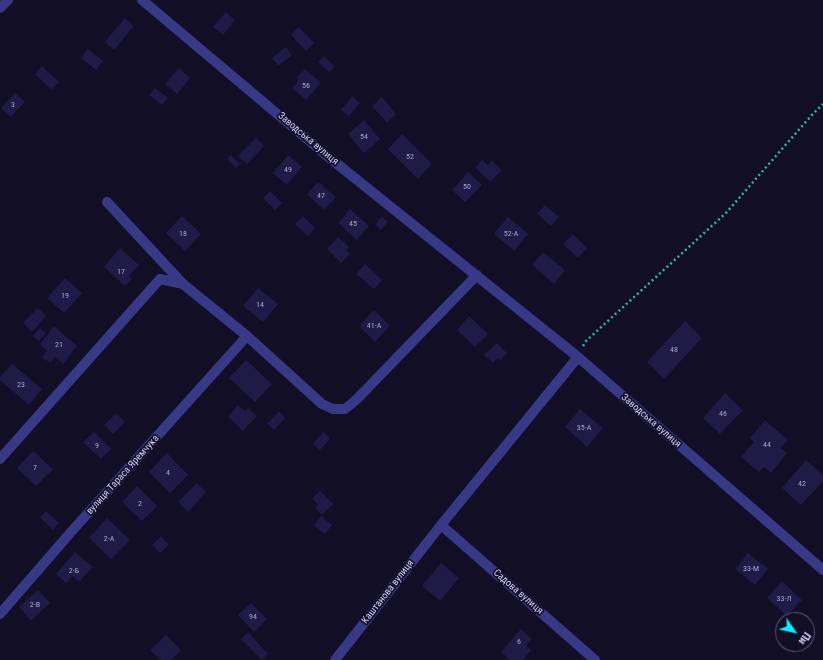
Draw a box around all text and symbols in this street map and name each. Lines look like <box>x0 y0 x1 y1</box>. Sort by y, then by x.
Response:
house number: 56 <box>302 81 310 91</box>
house number: 3 <box>11 100 15 110</box>
street label: Заводська вулиця <box>275 110 341 168</box>
house number: 54 <box>360 132 368 142</box>
house number: 52 <box>406 152 414 162</box>
house number: 49 <box>284 165 292 175</box>
house number: 50 <box>463 182 471 192</box>
house number: 47 <box>317 191 325 201</box>
house number: 45 <box>349 219 357 229</box>
house number: 18 <box>179 229 187 239</box>
house number: 52-А <box>504 229 518 239</box>
house number: 17 <box>117 267 125 277</box>
house number: 19 <box>61 291 69 301</box>
house number: 14 <box>256 300 264 310</box>
house number: 41-А <box>367 321 381 331</box>
house number: 21 <box>55 340 63 350</box>
house number: 48 <box>670 345 678 355</box>
house number: 23 <box>17 380 25 390</box>
street label: Заводська вулиця <box>619 392 683 450</box>
house number: 46 <box>719 409 727 419</box>
house number: 35-А <box>577 423 591 433</box>
street label: вулиця Тараса Яремчука <box>84 433 162 517</box>
house number: 44 <box>763 440 771 450</box>
house number: 9 <box>95 441 99 451</box>
house number: 7 <box>33 463 37 473</box>
house number: 4 <box>166 468 170 478</box>
house number: 42 <box>798 479 806 489</box>
house number: 2 <box>138 499 142 509</box>
house number: 2-А <box>104 534 114 544</box>
street label: Каштанова вулиця <box>359 558 417 626</box>
house number: 33-М <box>743 564 759 574</box>
house number: 2-Б <box>69 566 79 576</box>
street label: Садова вулиця <box>491 567 545 617</box>
house number: 33-Л <box>777 594 791 604</box>
house number: 2-В <box>30 600 40 610</box>
house number: 94 <box>249 612 257 622</box>
north arrow <box>775 612 815 652</box>
text: Пн <box>796 630 813 647</box>
house number: 6 <box>517 637 521 647</box>

